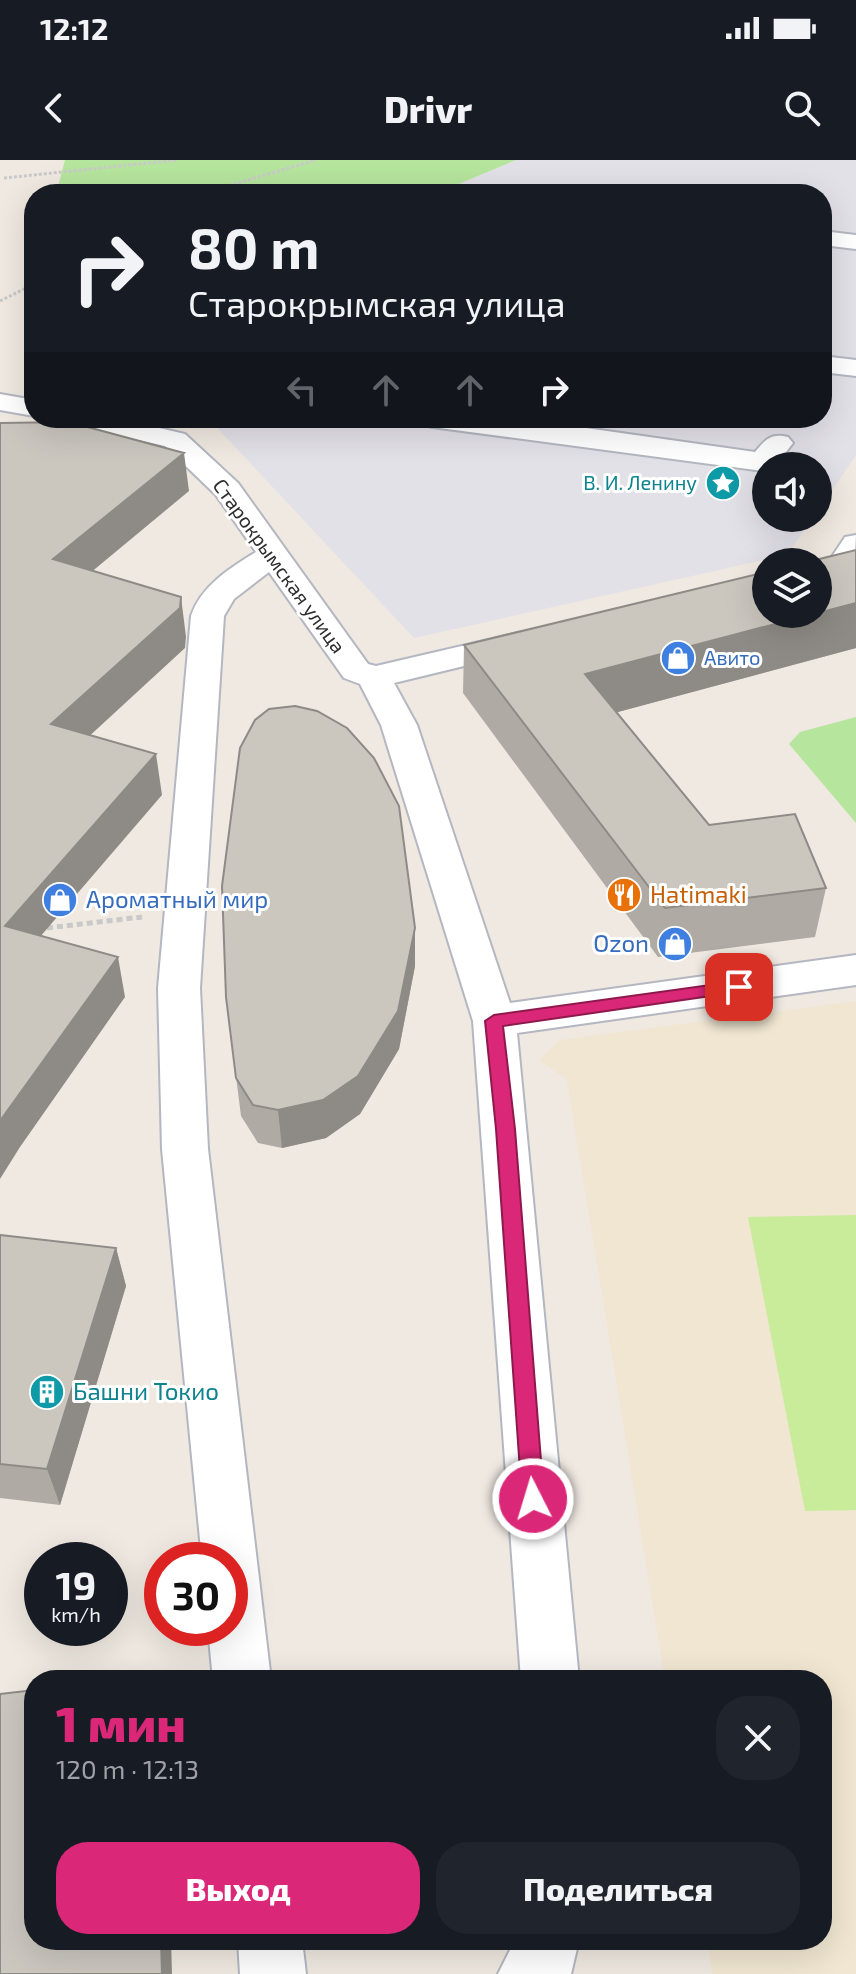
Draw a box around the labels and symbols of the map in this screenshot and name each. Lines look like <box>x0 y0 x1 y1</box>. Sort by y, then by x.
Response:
place icon: В. И. Ленину <box>704 464 742 502</box>
place label: В. И. Ленину <box>583 470 697 495</box>
street label: Старокрымская улица <box>208 473 351 658</box>
shop icon: Авито <box>659 639 697 677</box>
place label: Авито <box>704 645 760 669</box>
restaurant icon: Hatimaki <box>605 876 643 914</box>
place label: Hatimaki <box>650 879 747 908</box>
shop icon: Ароматный мир <box>41 881 79 919</box>
place label: Ароматный мир <box>86 884 268 913</box>
shop icon: Ozon <box>656 925 694 963</box>
place label: Ozon <box>593 928 649 957</box>
pin <box>705 953 773 1021</box>
building icon: Башни Токио <box>28 1373 66 1411</box>
place label: Башни Токио <box>73 1376 219 1405</box>
position arrow <box>491 1457 575 1541</box>
speed limit sign: 30 <box>144 1542 248 1646</box>

